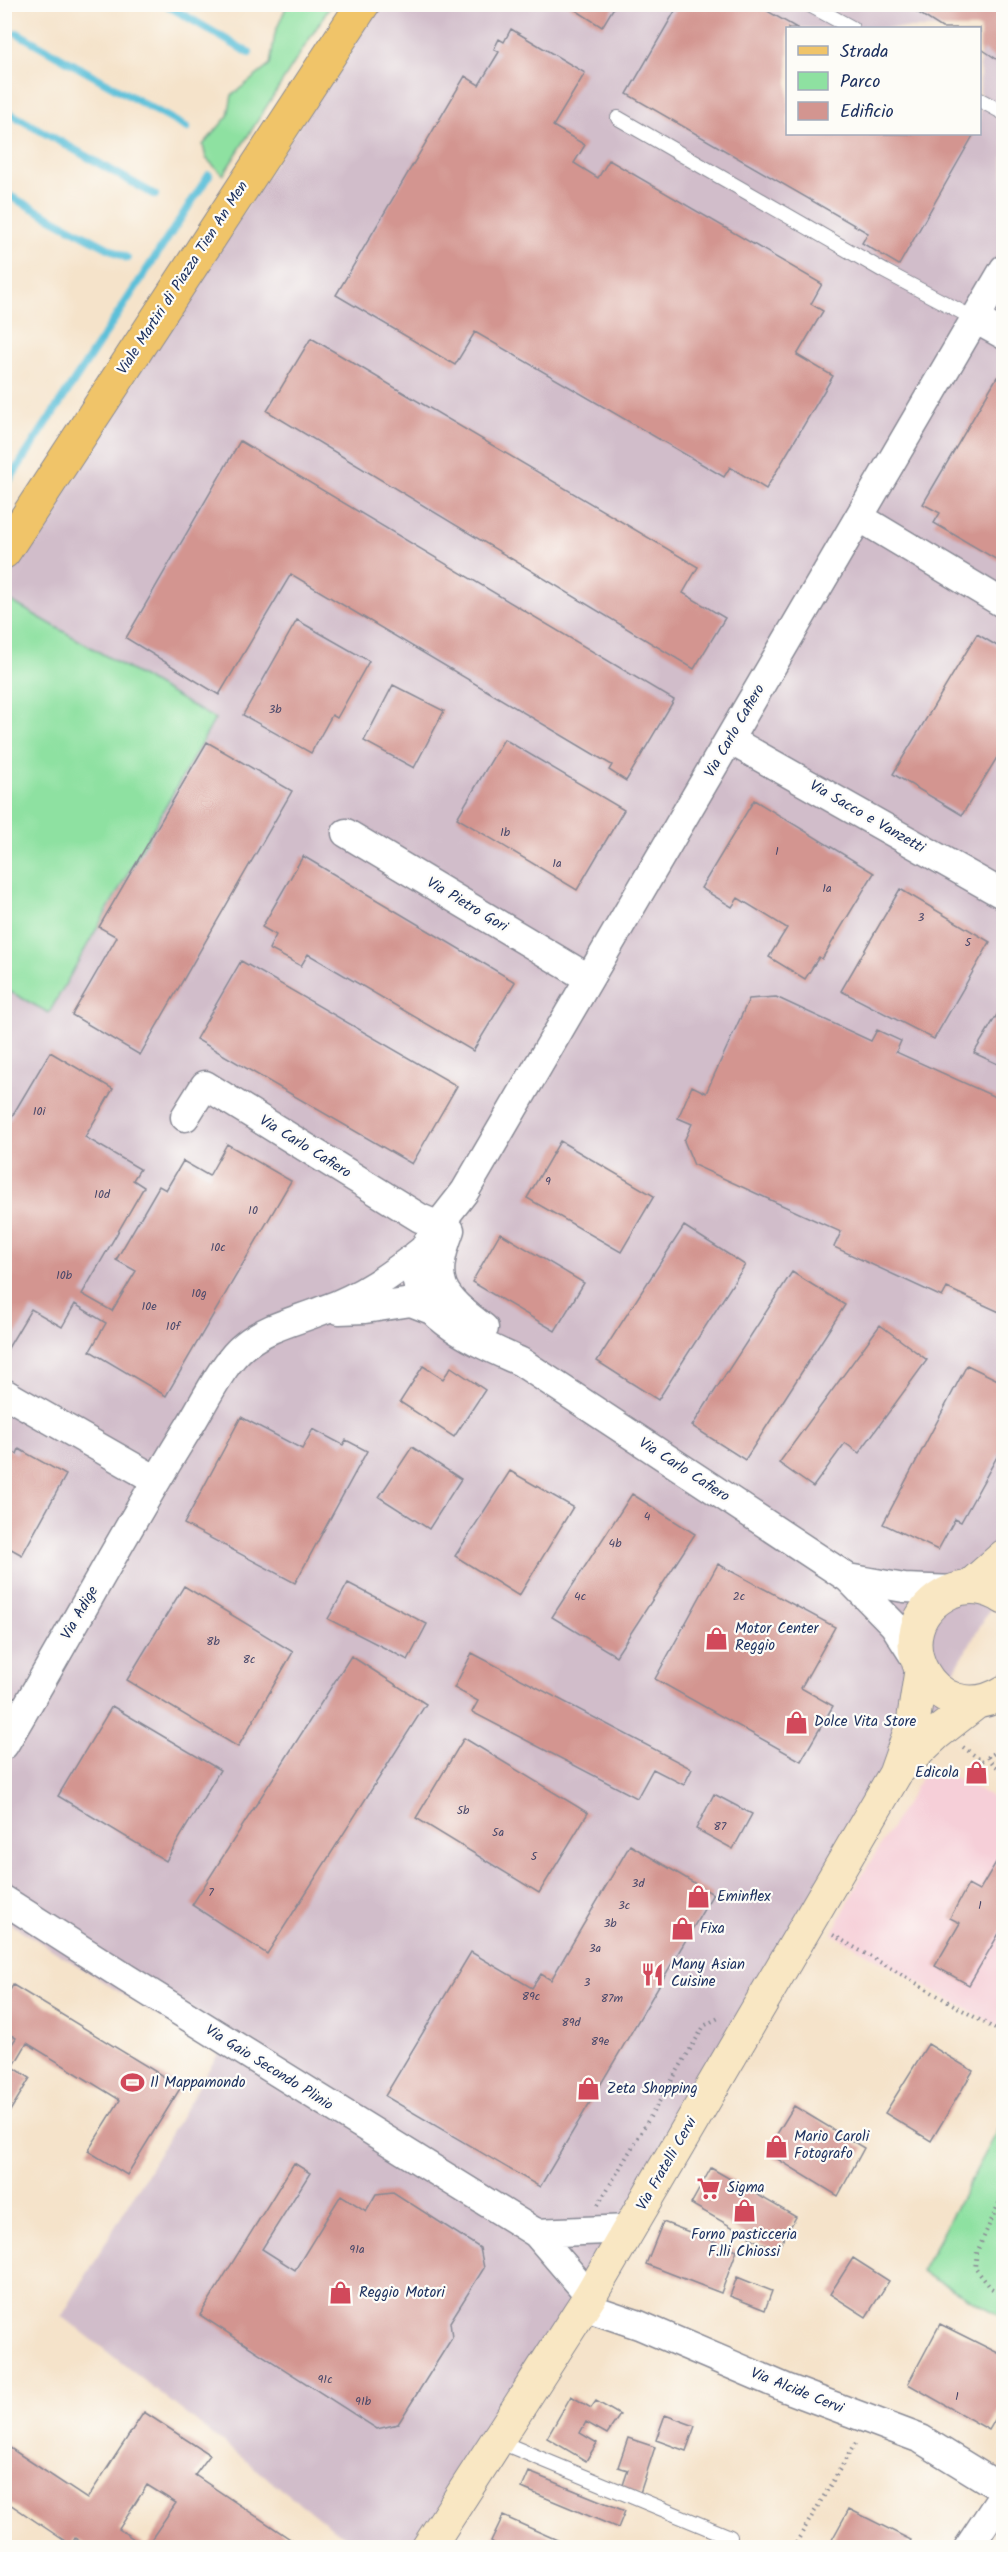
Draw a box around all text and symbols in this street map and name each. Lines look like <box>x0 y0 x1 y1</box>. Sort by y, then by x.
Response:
legend <box>786 27 981 135</box>
text: Strada <box>840 38 888 67</box>
text: Parco <box>840 68 880 97</box>
text: Edificio <box>840 98 894 127</box>
street label: Viale Martiri di Piazza Tien An Men <box>111 176 255 380</box>
street label: Via Carlo Cafiero <box>698 680 772 782</box>
house number: 3b <box>268 700 282 719</box>
street label: Via Sacco e Vanzetti <box>805 774 931 861</box>
house number: 1b <box>500 823 511 842</box>
house number: 1 <box>775 842 779 861</box>
house number: 1a <box>552 854 562 873</box>
street label: Via Pietro Gori <box>422 871 513 939</box>
house number: 1a <box>822 879 832 898</box>
house number: 3 <box>918 908 925 927</box>
house number: 5 <box>965 933 973 952</box>
house number: 10i <box>33 1102 46 1121</box>
street label: Via Carlo Cafiero <box>254 1109 356 1185</box>
house number: 9 <box>545 1172 551 1191</box>
house number: 10d <box>94 1185 111 1204</box>
house number: 10 <box>248 1201 258 1220</box>
house number: 10c <box>210 1238 226 1257</box>
house number: 10b <box>56 1266 73 1285</box>
house number: 10g <box>191 1284 207 1303</box>
house number: 10e <box>141 1297 157 1316</box>
house number: 10f <box>166 1317 182 1336</box>
street label: Via Carlo Cafiero <box>634 1431 735 1509</box>
house number: 4 <box>644 1507 651 1526</box>
house number: 4b <box>609 1534 622 1553</box>
street label: Via Adige <box>55 1581 105 1644</box>
house number: 4c <box>574 1587 586 1606</box>
house number: 2c <box>733 1587 745 1606</box>
place label: Motor Center Reggio <box>735 1617 819 1658</box>
shop icon: Motor Center Reggio <box>704 1625 730 1651</box>
house number: 8b <box>206 1632 220 1651</box>
house number: 8c <box>243 1650 255 1669</box>
shop icon: Dolce Vita Store <box>783 1709 809 1735</box>
place label: Dolce Vita Store <box>814 1710 917 1734</box>
shop icon: Edicola <box>964 1760 990 1786</box>
place label: Edicola <box>915 1761 959 1785</box>
house number: 5b <box>457 1801 470 1820</box>
house number: 87 <box>714 1817 727 1836</box>
house number: 5a <box>492 1823 504 1842</box>
house number: 5 <box>531 1847 539 1866</box>
house number: 3d <box>632 1874 645 1893</box>
house number: 7 <box>208 1883 214 1902</box>
shop icon: Eminflex <box>686 1884 712 1910</box>
place label: Eminflex <box>717 1885 771 1909</box>
house number: 3c <box>618 1896 630 1915</box>
house number: 1 <box>978 1896 982 1915</box>
house number: 3b <box>603 1914 617 1933</box>
shop icon: Fixa <box>669 1916 695 1942</box>
place label: Fixa <box>700 1917 725 1941</box>
house number: 3a <box>589 1939 602 1958</box>
place label: Many Asian Cuisine <box>671 1953 745 1994</box>
restaurant icon: Many Asian Cuisine <box>640 1961 666 1987</box>
house number: 3 <box>584 1973 591 1992</box>
house number: 89c <box>522 1987 540 2006</box>
house number: 87m <box>601 1989 624 2008</box>
house number: 89d <box>561 2013 582 2032</box>
street label: Via Gaio Secondo Plinio <box>200 2019 338 2117</box>
house number: 89e <box>591 2032 610 2051</box>
sports icon: Il Mappamondo <box>119 2070 145 2096</box>
place label: Il Mappamondo <box>150 2071 246 2095</box>
shop icon: Zeta Shopping <box>576 2076 602 2102</box>
place label: Zeta Shopping <box>607 2077 698 2101</box>
street label: Via Fratelli Cervi <box>630 2112 704 2215</box>
place label: Mario Caroli Fotografo <box>794 2125 871 2166</box>
shop icon: Mario Caroli Fotografo <box>763 2133 789 2159</box>
supermarket icon: Sigma <box>696 2175 722 2201</box>
place label: Sigma <box>727 2176 765 2200</box>
shop icon: Forno pasticceria F.lli Chiossi <box>731 2198 757 2224</box>
place label: Forno pasticceria F.lli Chiossi <box>691 2223 797 2264</box>
house number: 91a <box>349 2240 365 2259</box>
shop icon: Reggio Motori <box>328 2280 354 2306</box>
place label: Reggio Motori <box>359 2281 446 2305</box>
street label: Via Alcide Cervi <box>747 2361 848 2421</box>
house number: 91c <box>318 2370 332 2389</box>
house number: 1 <box>955 2387 959 2406</box>
house number: 91b <box>355 2392 372 2411</box>

